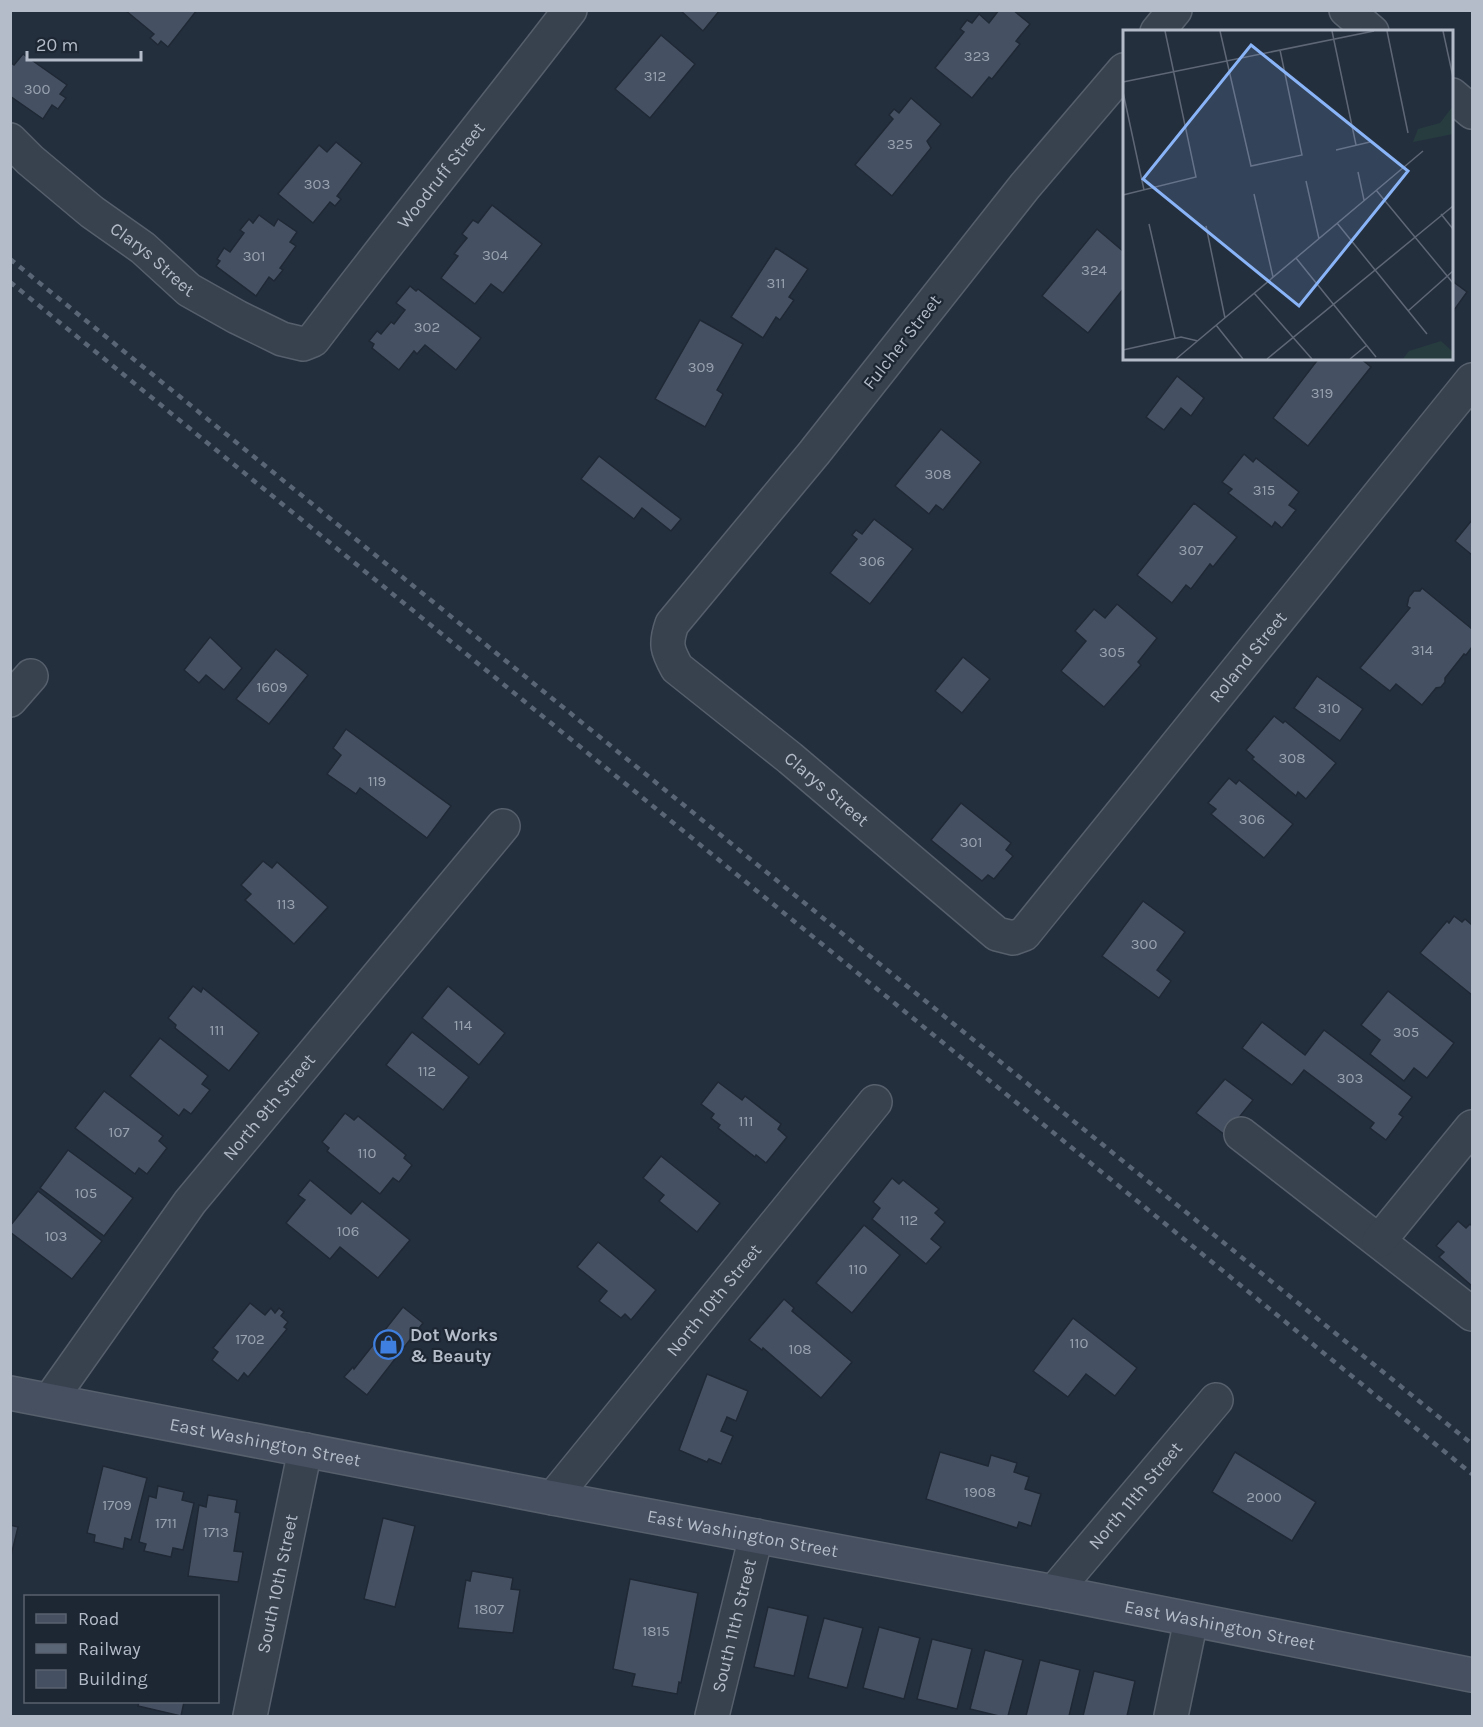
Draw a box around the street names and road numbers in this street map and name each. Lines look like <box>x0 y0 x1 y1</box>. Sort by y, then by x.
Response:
street label: Woodruff Street <box>392 118 490 233</box>
street label: Clarys Street <box>106 217 198 302</box>
street label: Fulcher Street <box>858 290 946 394</box>
street label: Roland Street <box>1204 607 1292 707</box>
street label: Clarys Street <box>780 747 874 831</box>
street label: North 9th Street <box>218 1049 320 1165</box>
street label: North 10th Street <box>662 1239 766 1361</box>
street label: East Washington Street <box>168 1413 363 1472</box>
street label: North 11th Street <box>1084 1437 1187 1554</box>
street label: East Washington Street <box>645 1505 840 1562</box>
street label: South 10th Street <box>252 1512 302 1655</box>
street label: South 11th Street <box>707 1556 761 1695</box>
street label: East Washington Street <box>1123 1595 1317 1655</box>

